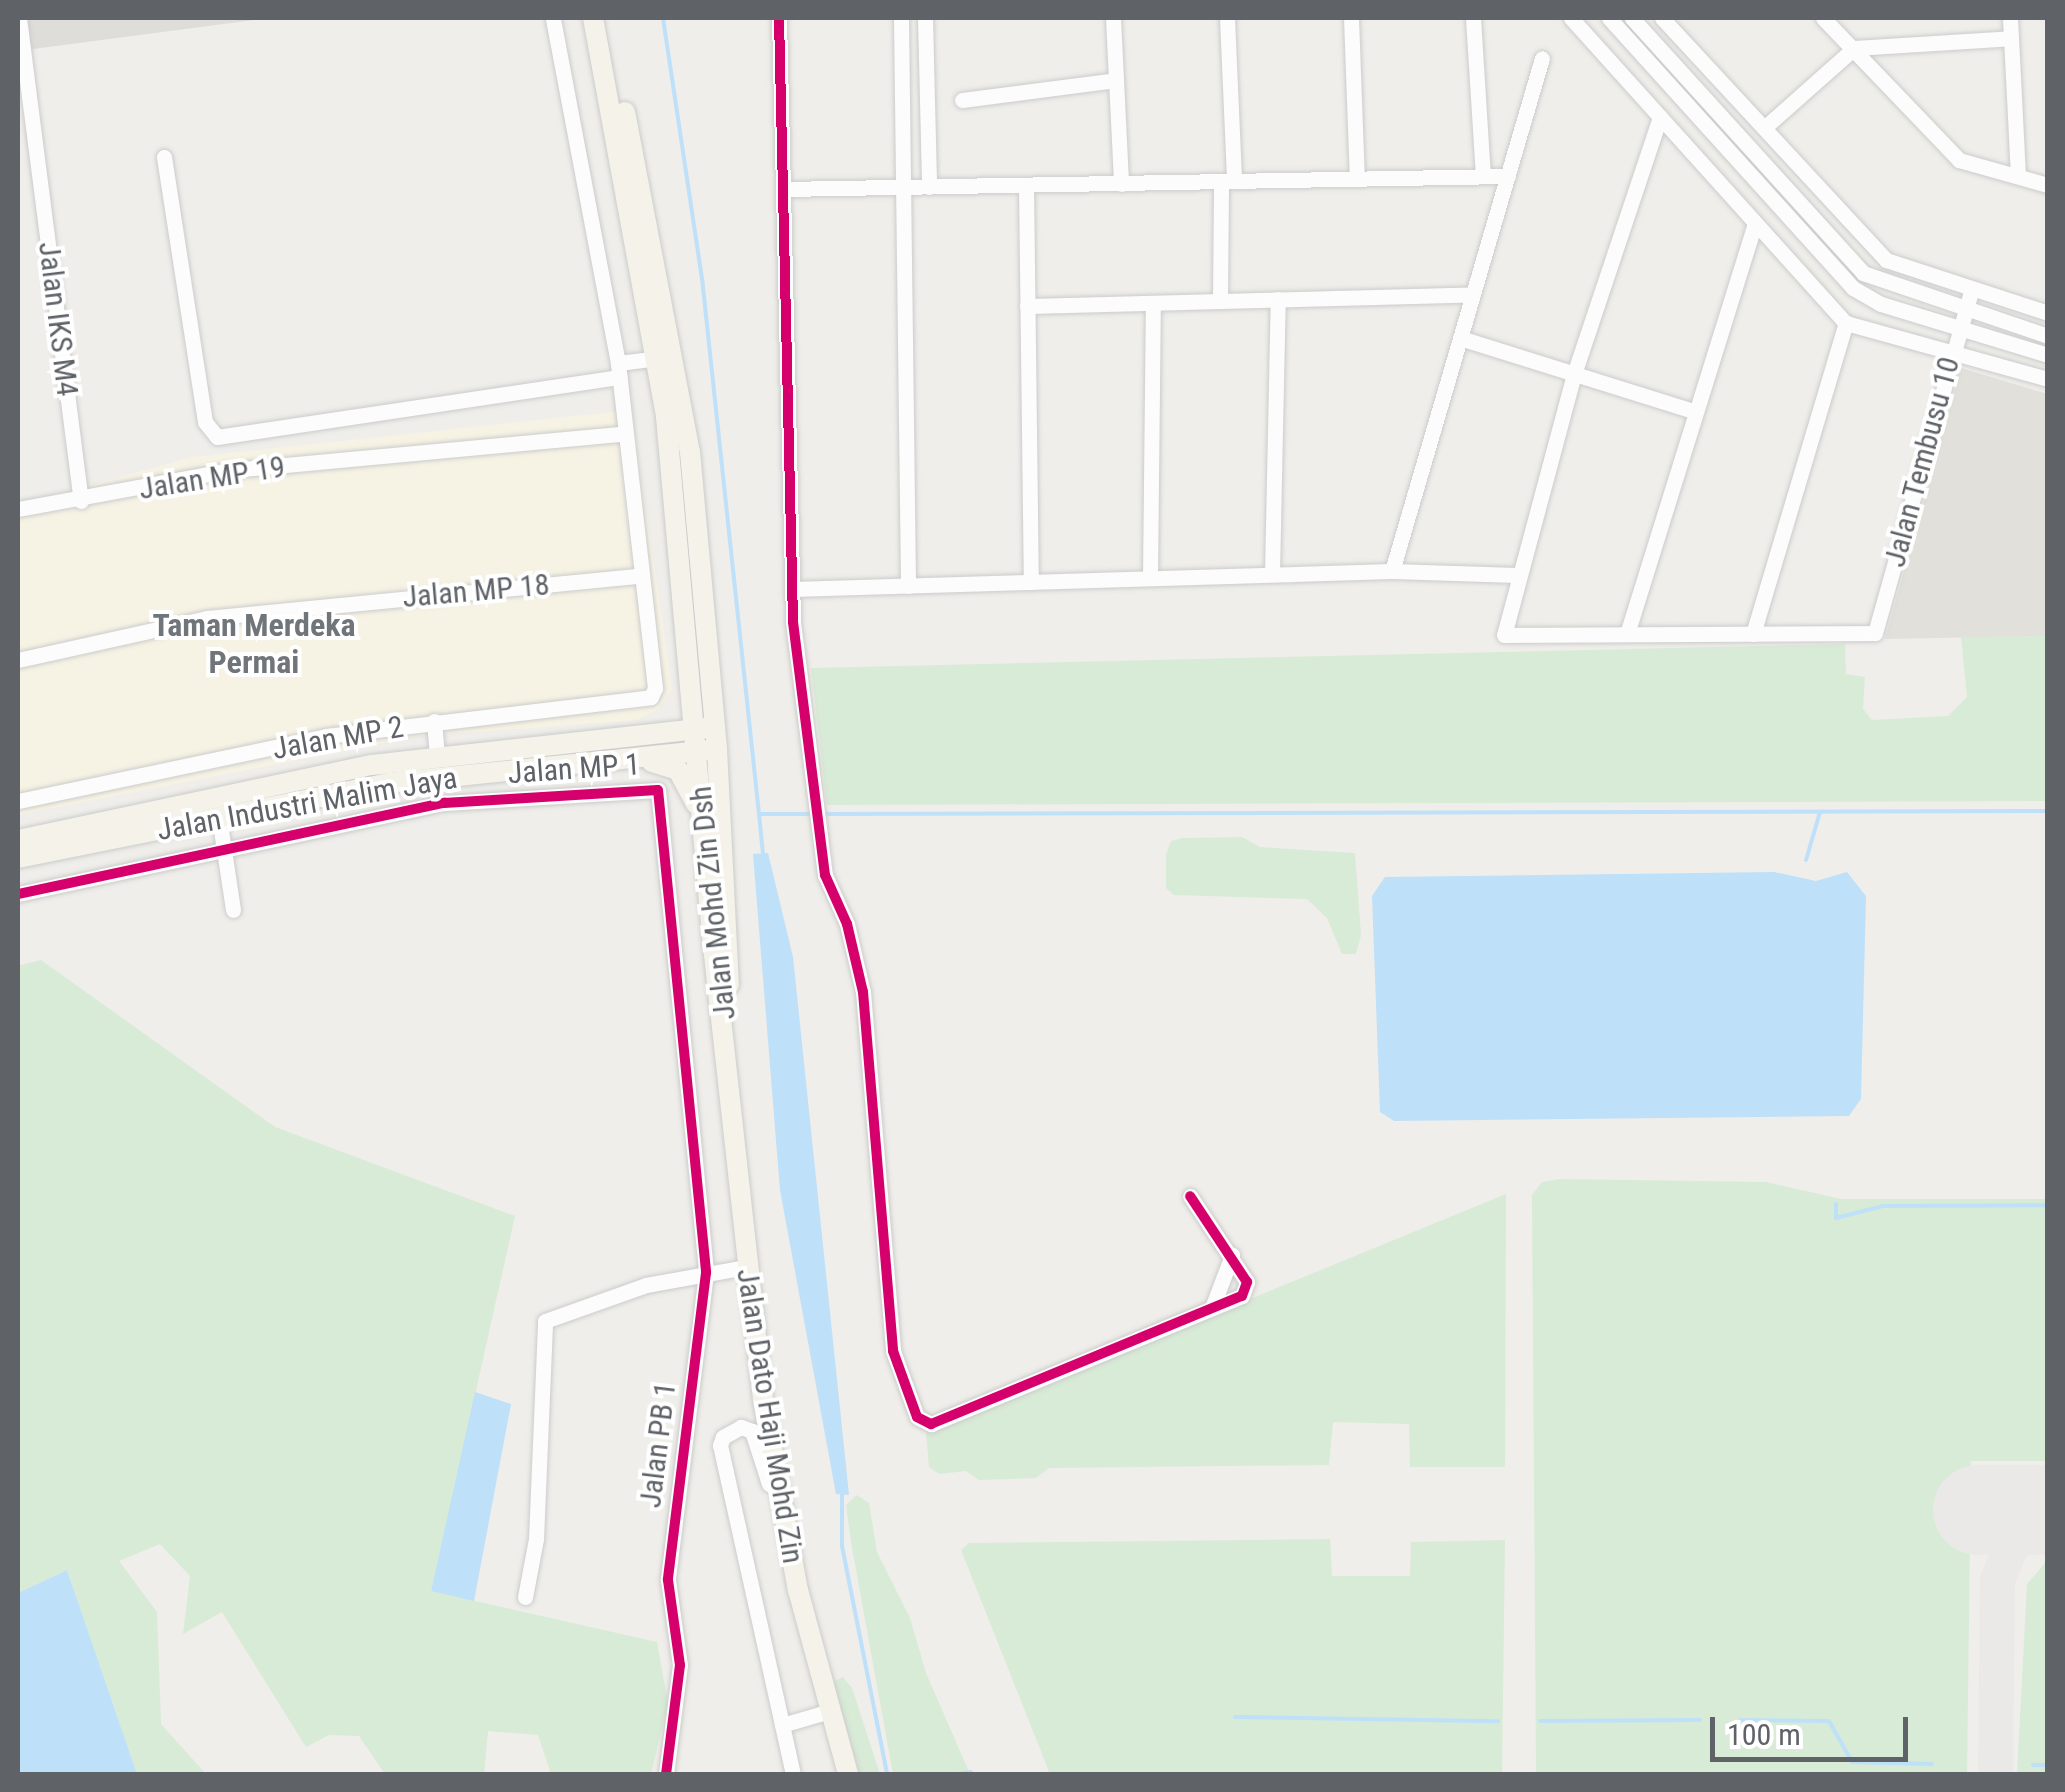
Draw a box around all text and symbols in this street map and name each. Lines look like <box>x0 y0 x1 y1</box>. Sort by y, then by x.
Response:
street label: Jalan IKS M4 <box>31 240 85 398</box>
street label: Jalan Tembusu 10 <box>1877 353 1967 571</box>
street label: Jalan MP 19 <box>136 449 288 507</box>
street label: Jalan MP 18 <box>401 567 551 615</box>
district label: Taman Merdeka Permai <box>152 607 356 682</box>
street label: Jalan MP 2 <box>270 709 406 767</box>
street label: Jalan MP 1 <box>507 746 641 792</box>
street label: Jalan Industri Malim Jaya <box>154 760 460 848</box>
street label: Jalan Mohd Zin Dsh <box>683 784 743 1022</box>
street label: Jalan Dato Haji Mohd Zin <box>729 1266 811 1566</box>
street label: Jalan PB 1 <box>632 1380 684 1510</box>
scale bar <box>1715 1697 1912 1759</box>
text: 100 m <box>1727 1717 1801 1752</box>

